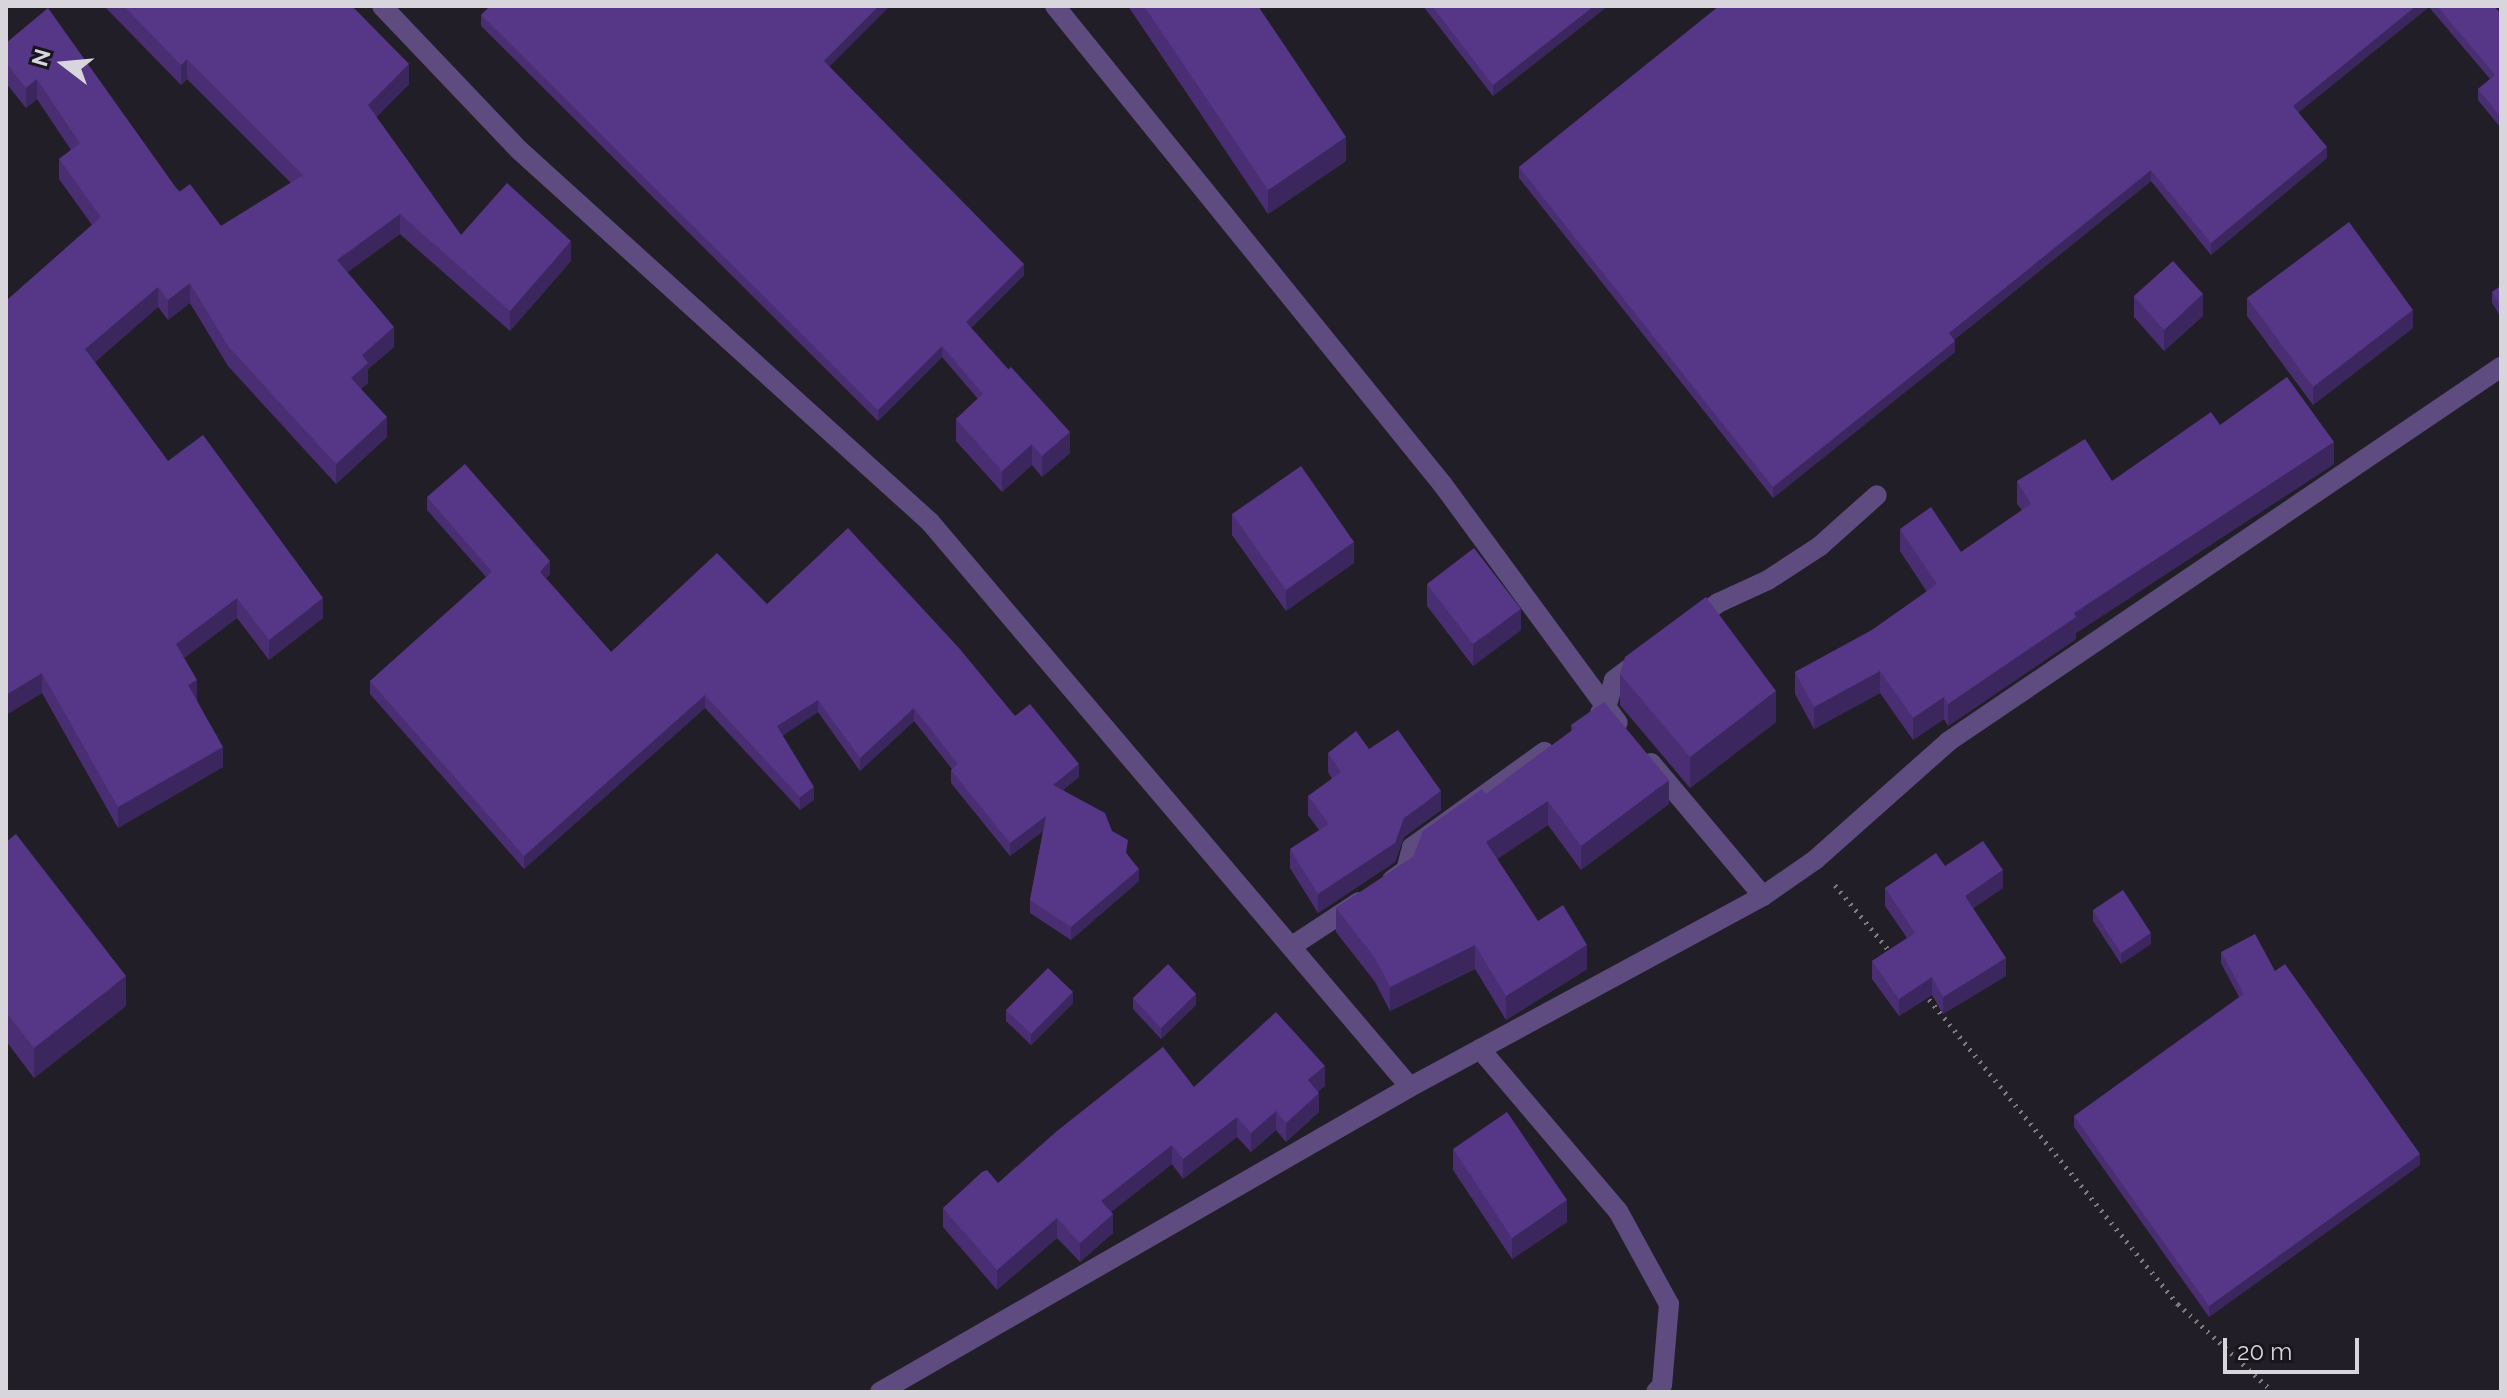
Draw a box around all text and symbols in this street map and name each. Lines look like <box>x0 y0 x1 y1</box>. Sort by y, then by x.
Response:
north arrow <box>24 24 104 104</box>
text: N <box>26 46 56 69</box>
scale bar <box>2227 1322 2363 1372</box>
text: 20 m <box>2237 1337 2292 1366</box>

